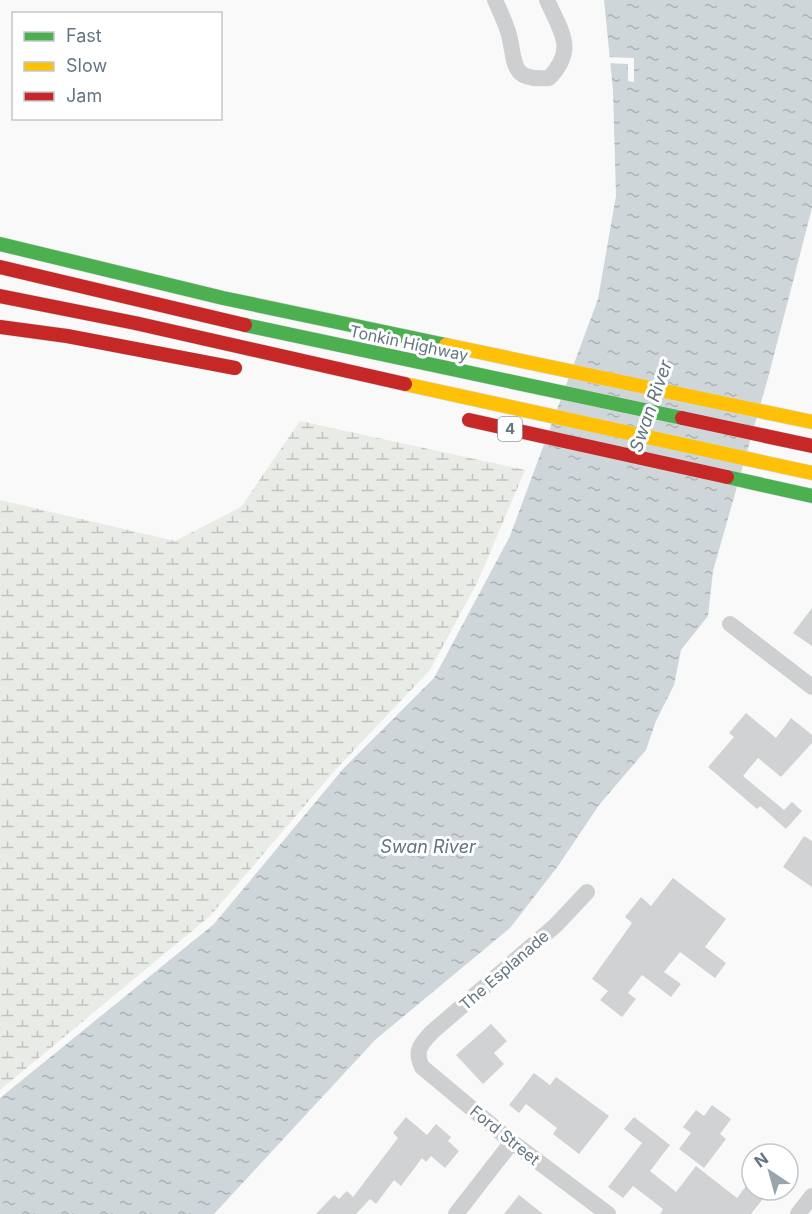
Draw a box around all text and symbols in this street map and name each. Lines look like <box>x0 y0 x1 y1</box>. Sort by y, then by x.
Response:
legend <box>12 12 222 120</box>
text: Fast <box>66 25 102 46</box>
text: Slow <box>66 55 107 76</box>
text: Jam <box>66 85 102 106</box>
street label: Tonkin Highway <box>348 321 470 365</box>
water label: Swan River <box>625 356 676 454</box>
road number: 4 <box>498 417 522 441</box>
water label: Swan River <box>380 836 477 857</box>
street label: The Esplanade <box>455 926 553 1014</box>
street label: Ford Street <box>466 1101 544 1169</box>
north arrow <box>740 1142 800 1202</box>
text: N <box>750 1148 772 1172</box>

